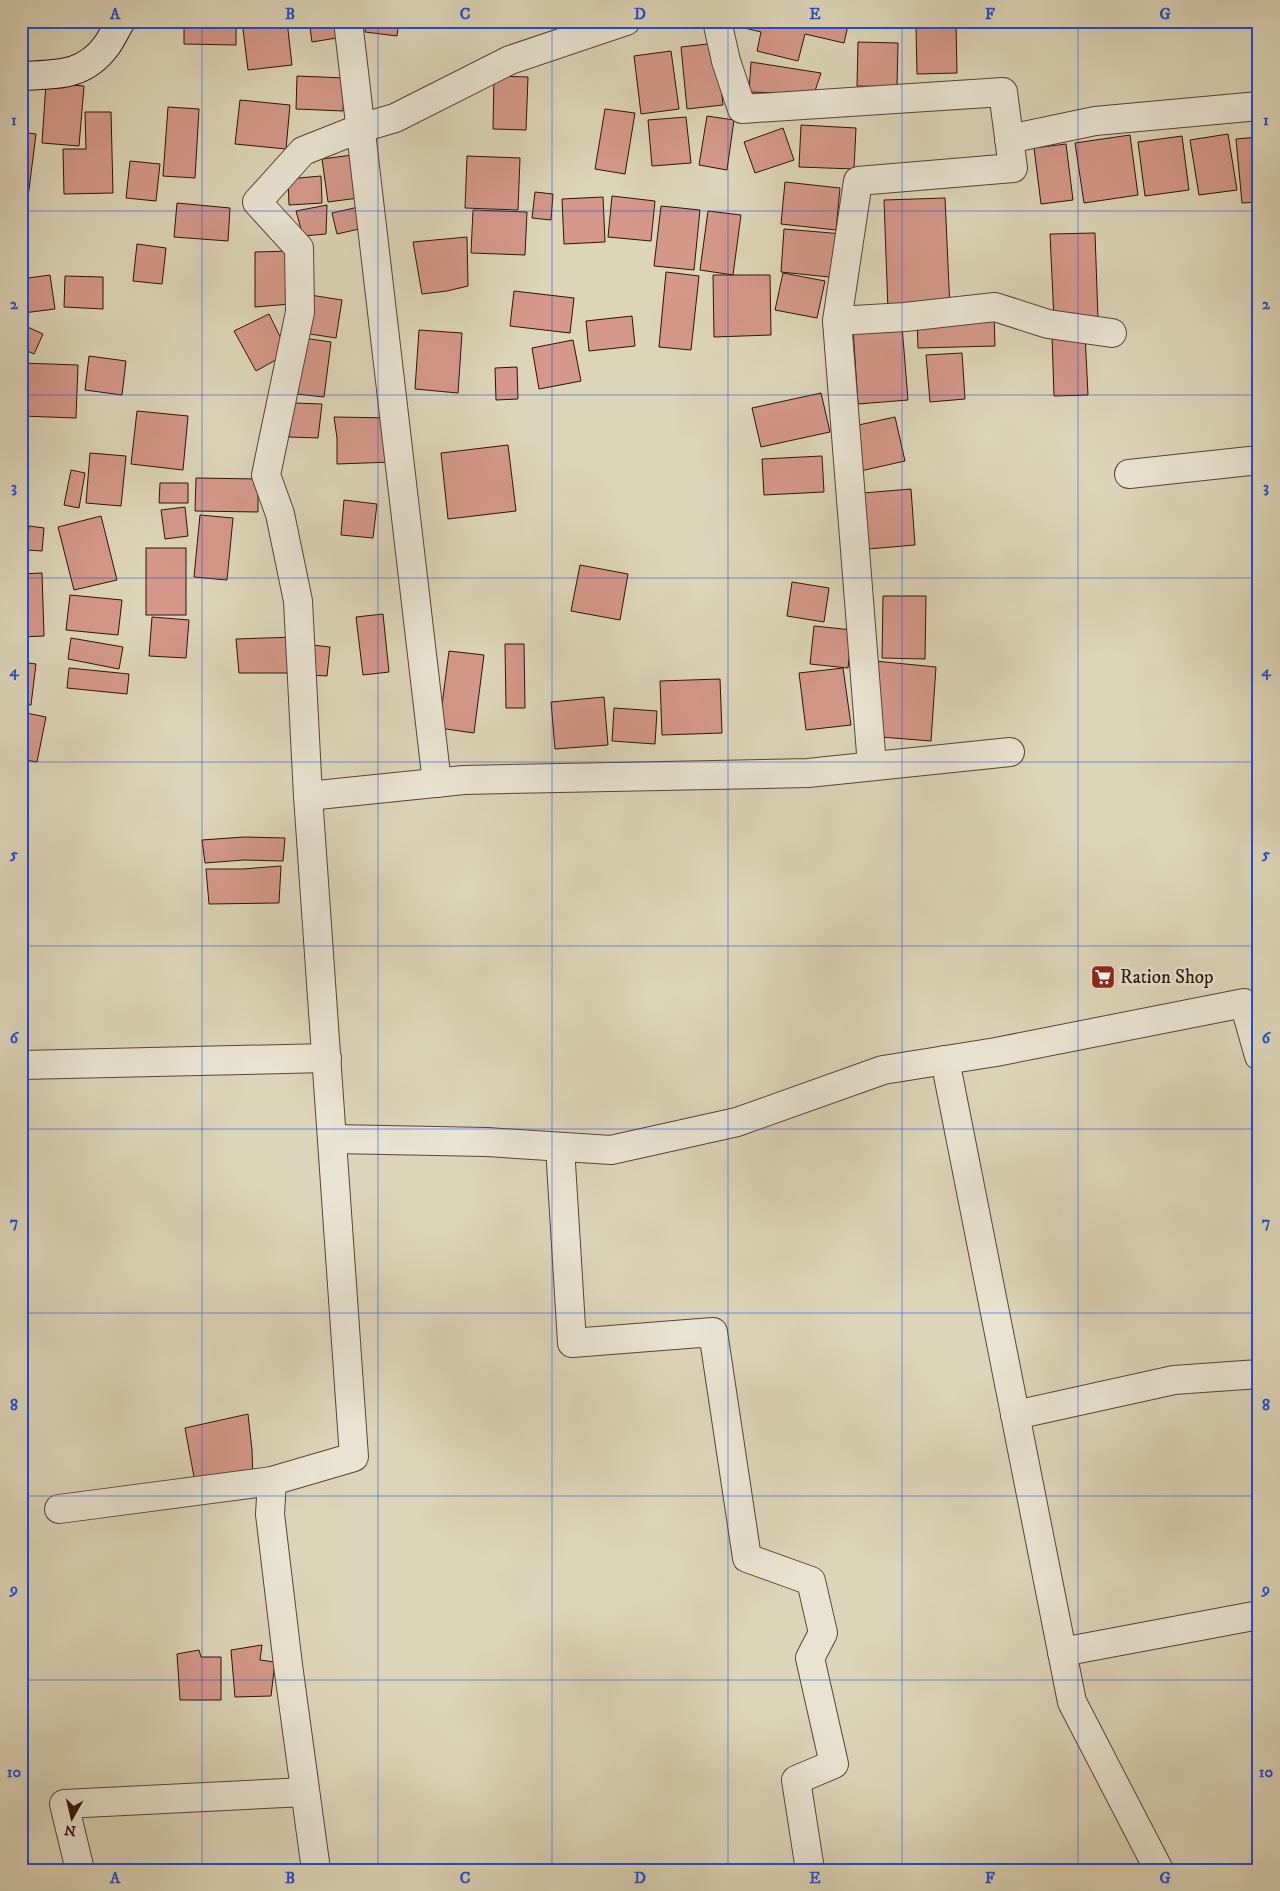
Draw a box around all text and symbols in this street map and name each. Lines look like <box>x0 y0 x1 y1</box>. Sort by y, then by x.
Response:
text: A <box>109 4 121 24</box>
text: B <box>285 4 295 24</box>
text: C <box>460 4 470 24</box>
text: D <box>634 4 646 24</box>
text: E <box>809 4 821 24</box>
text: F <box>985 4 995 24</box>
text: G <box>1159 4 1171 24</box>
text: 1 <box>11 110 17 130</box>
text: 1 <box>1263 110 1269 130</box>
text: 2 <box>10 294 19 314</box>
text: 2 <box>1262 294 1271 314</box>
text: 3 <box>11 477 17 497</box>
text: 3 <box>1263 477 1269 497</box>
text: 4 <box>8 661 19 681</box>
text: 4 <box>1260 661 1271 681</box>
text: 5 <box>9 844 18 864</box>
text: 5 <box>1261 844 1270 864</box>
supermarket icon: Ration Shop <box>1090 964 1116 990</box>
place label: Ration Shop <box>1120 966 1214 989</box>
text: 6 <box>10 1028 20 1048</box>
text: 6 <box>1262 1028 1272 1048</box>
text: 7 <box>10 1212 18 1232</box>
text: 7 <box>1262 1212 1270 1232</box>
text: 8 <box>10 1395 18 1415</box>
text: 8 <box>1262 1395 1270 1415</box>
text: 9 <box>9 1579 18 1599</box>
text: 9 <box>1261 1579 1270 1599</box>
text: 10 <box>7 1762 22 1782</box>
text: 10 <box>1259 1762 1274 1782</box>
north arrow <box>48 1794 98 1844</box>
text: N <box>63 1820 77 1840</box>
text: A <box>109 1868 121 1888</box>
text: B <box>285 1868 295 1888</box>
text: C <box>460 1868 470 1888</box>
text: D <box>634 1868 646 1888</box>
text: E <box>809 1868 821 1888</box>
text: F <box>985 1868 995 1888</box>
text: G <box>1159 1868 1171 1888</box>

